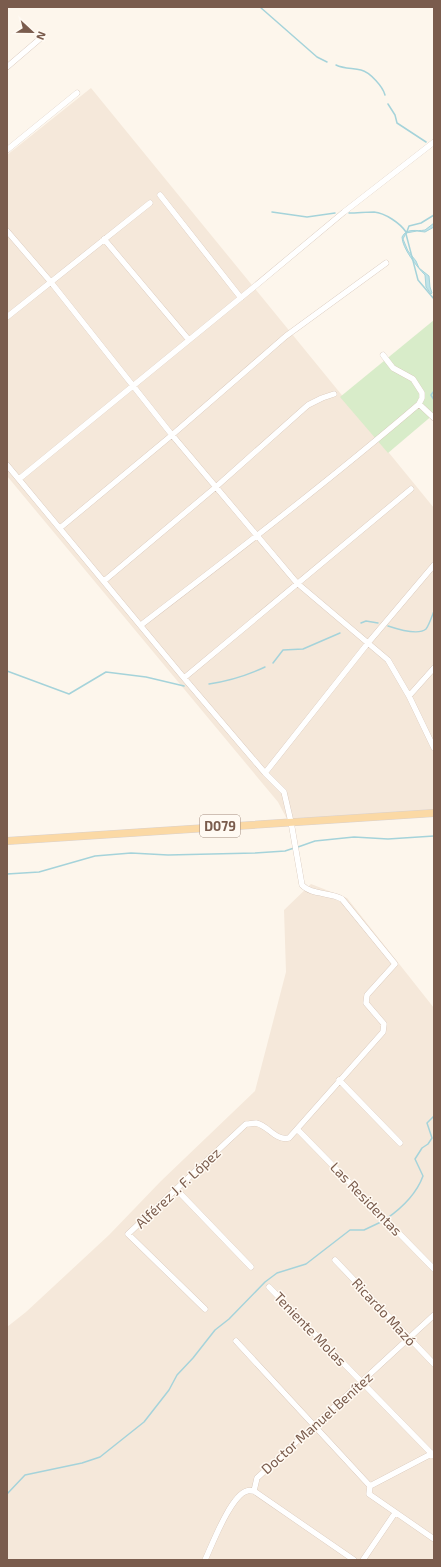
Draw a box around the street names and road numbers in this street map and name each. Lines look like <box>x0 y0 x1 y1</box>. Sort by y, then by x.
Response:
road number: D079 <box>200 815 240 837</box>
street label: Alférez J. F. López <box>132 1144 224 1231</box>
street label: Las Residentas <box>327 1158 406 1239</box>
street label: Ricardo Mazó <box>349 1274 420 1349</box>
street label: Teniente Molas <box>271 1288 350 1369</box>
street label: Doctor Manuel Benítez <box>257 1368 376 1477</box>

